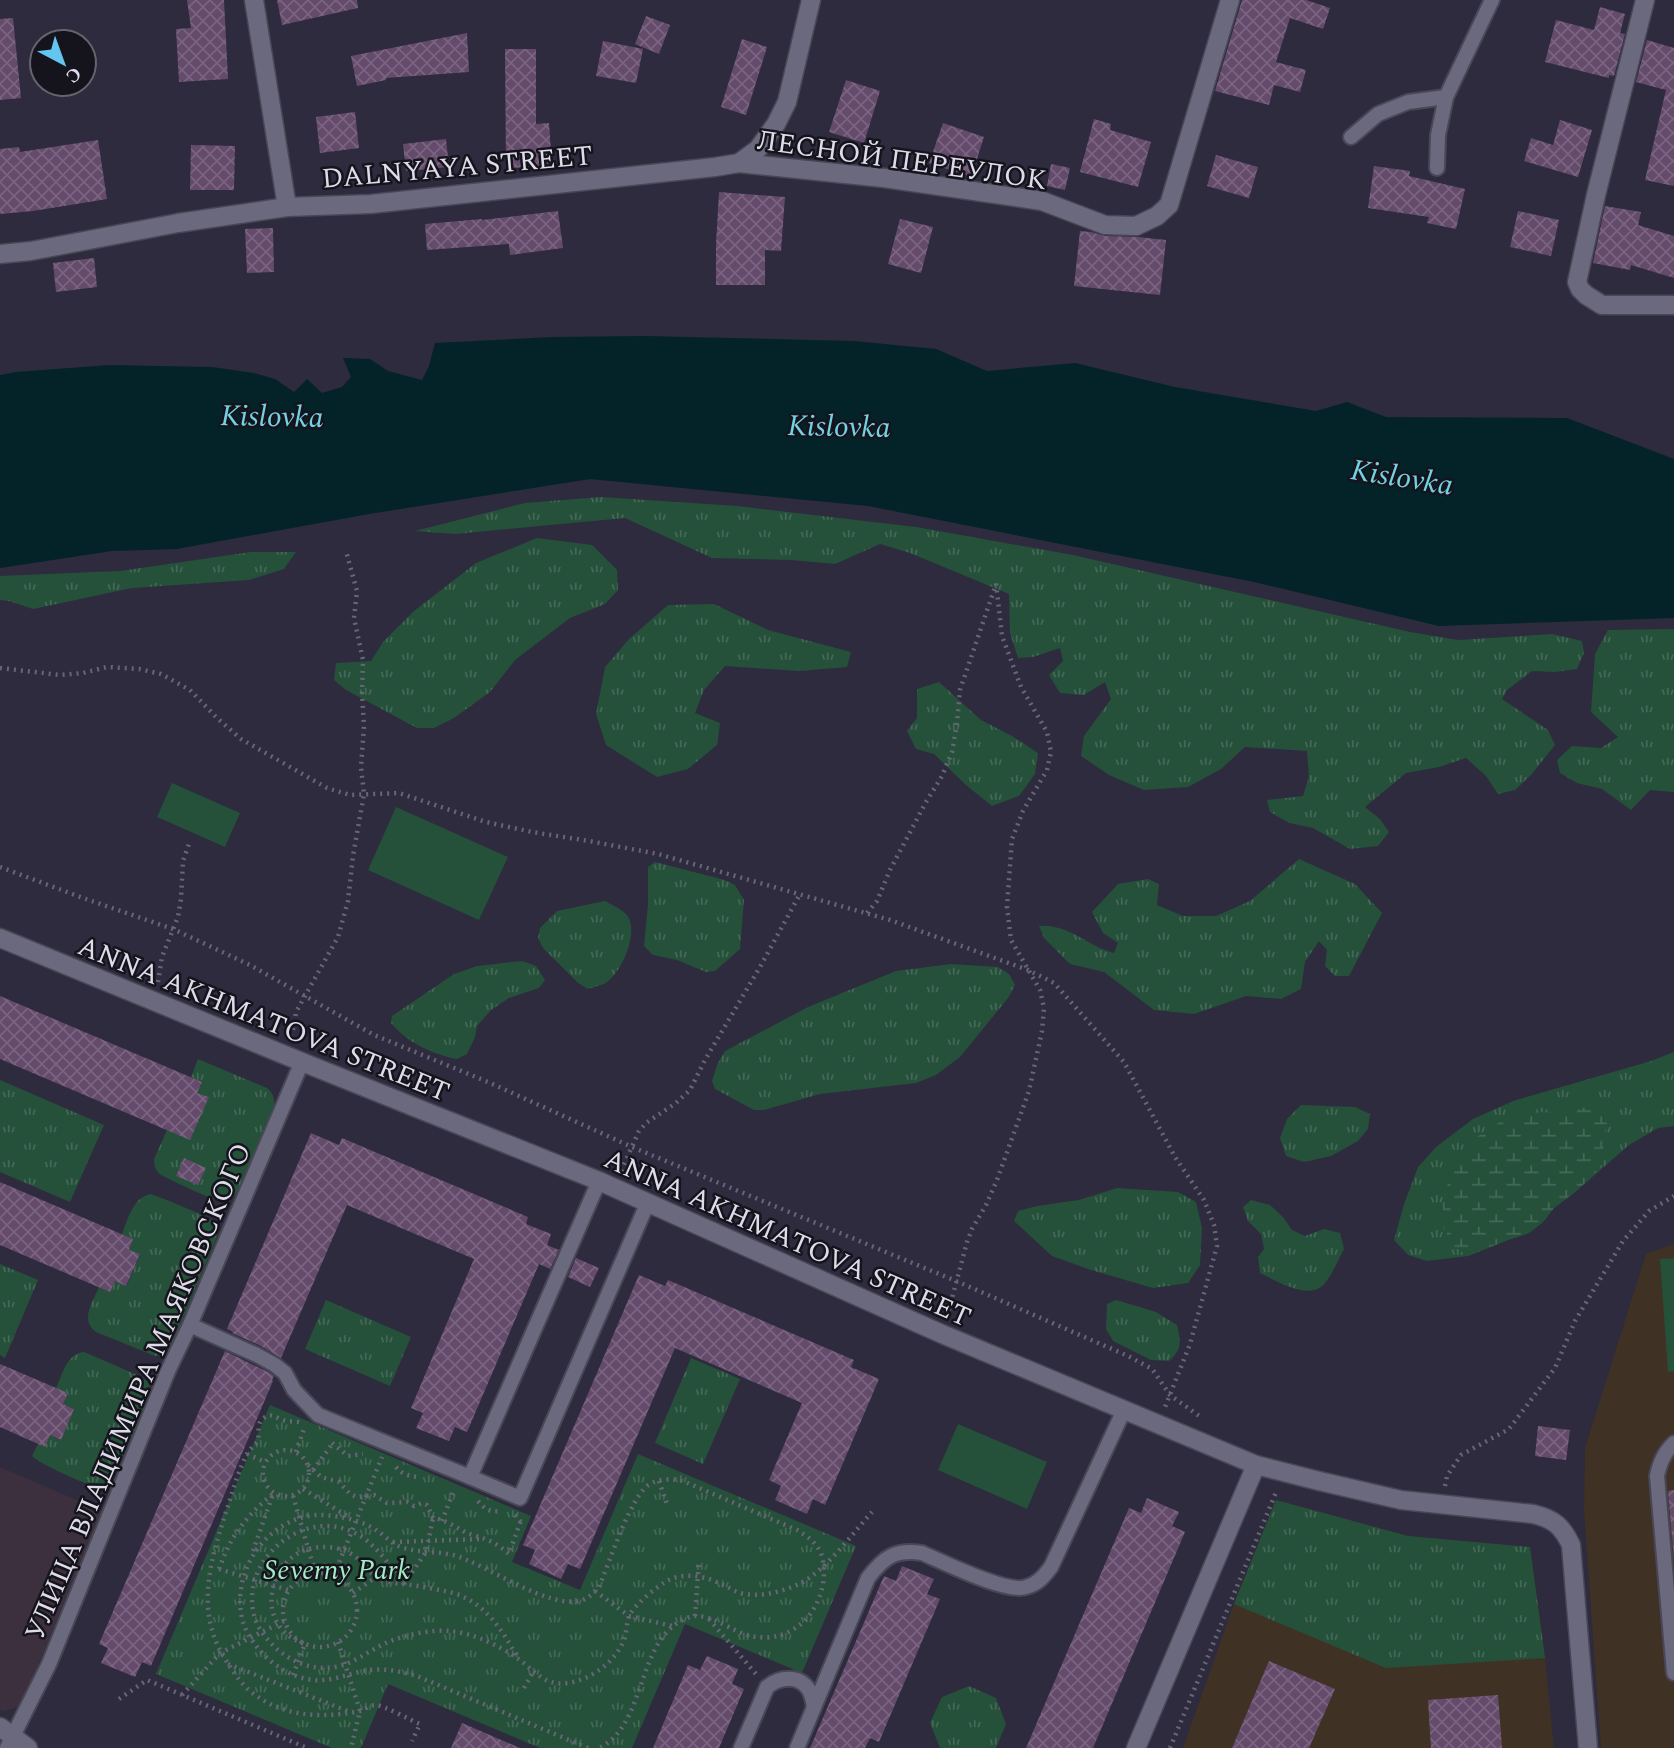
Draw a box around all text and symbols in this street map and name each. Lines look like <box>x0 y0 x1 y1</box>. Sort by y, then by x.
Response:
north arrow <box>28 28 98 98</box>
text: С <box>59 59 88 90</box>
street label: ЛЕСНОЙ ПЕРЕУЛОК <box>754 119 1049 202</box>
street label: DALNYAYA STREET <box>320 134 594 201</box>
water label: Kislovka <box>220 393 324 441</box>
water label: Kislovka <box>787 403 891 451</box>
water label: Kislovka <box>1347 447 1456 509</box>
street label: ANNA AKHMATOVA STREET <box>71 925 456 1114</box>
street label: УЛИЦА ВЛАДИМИРА МАЯКОВСКОГО <box>14 1136 263 1647</box>
street label: ANNA AKHMATOVA STREET <box>597 1138 978 1339</box>
park label: Severny Park <box>264 1549 410 1592</box>

